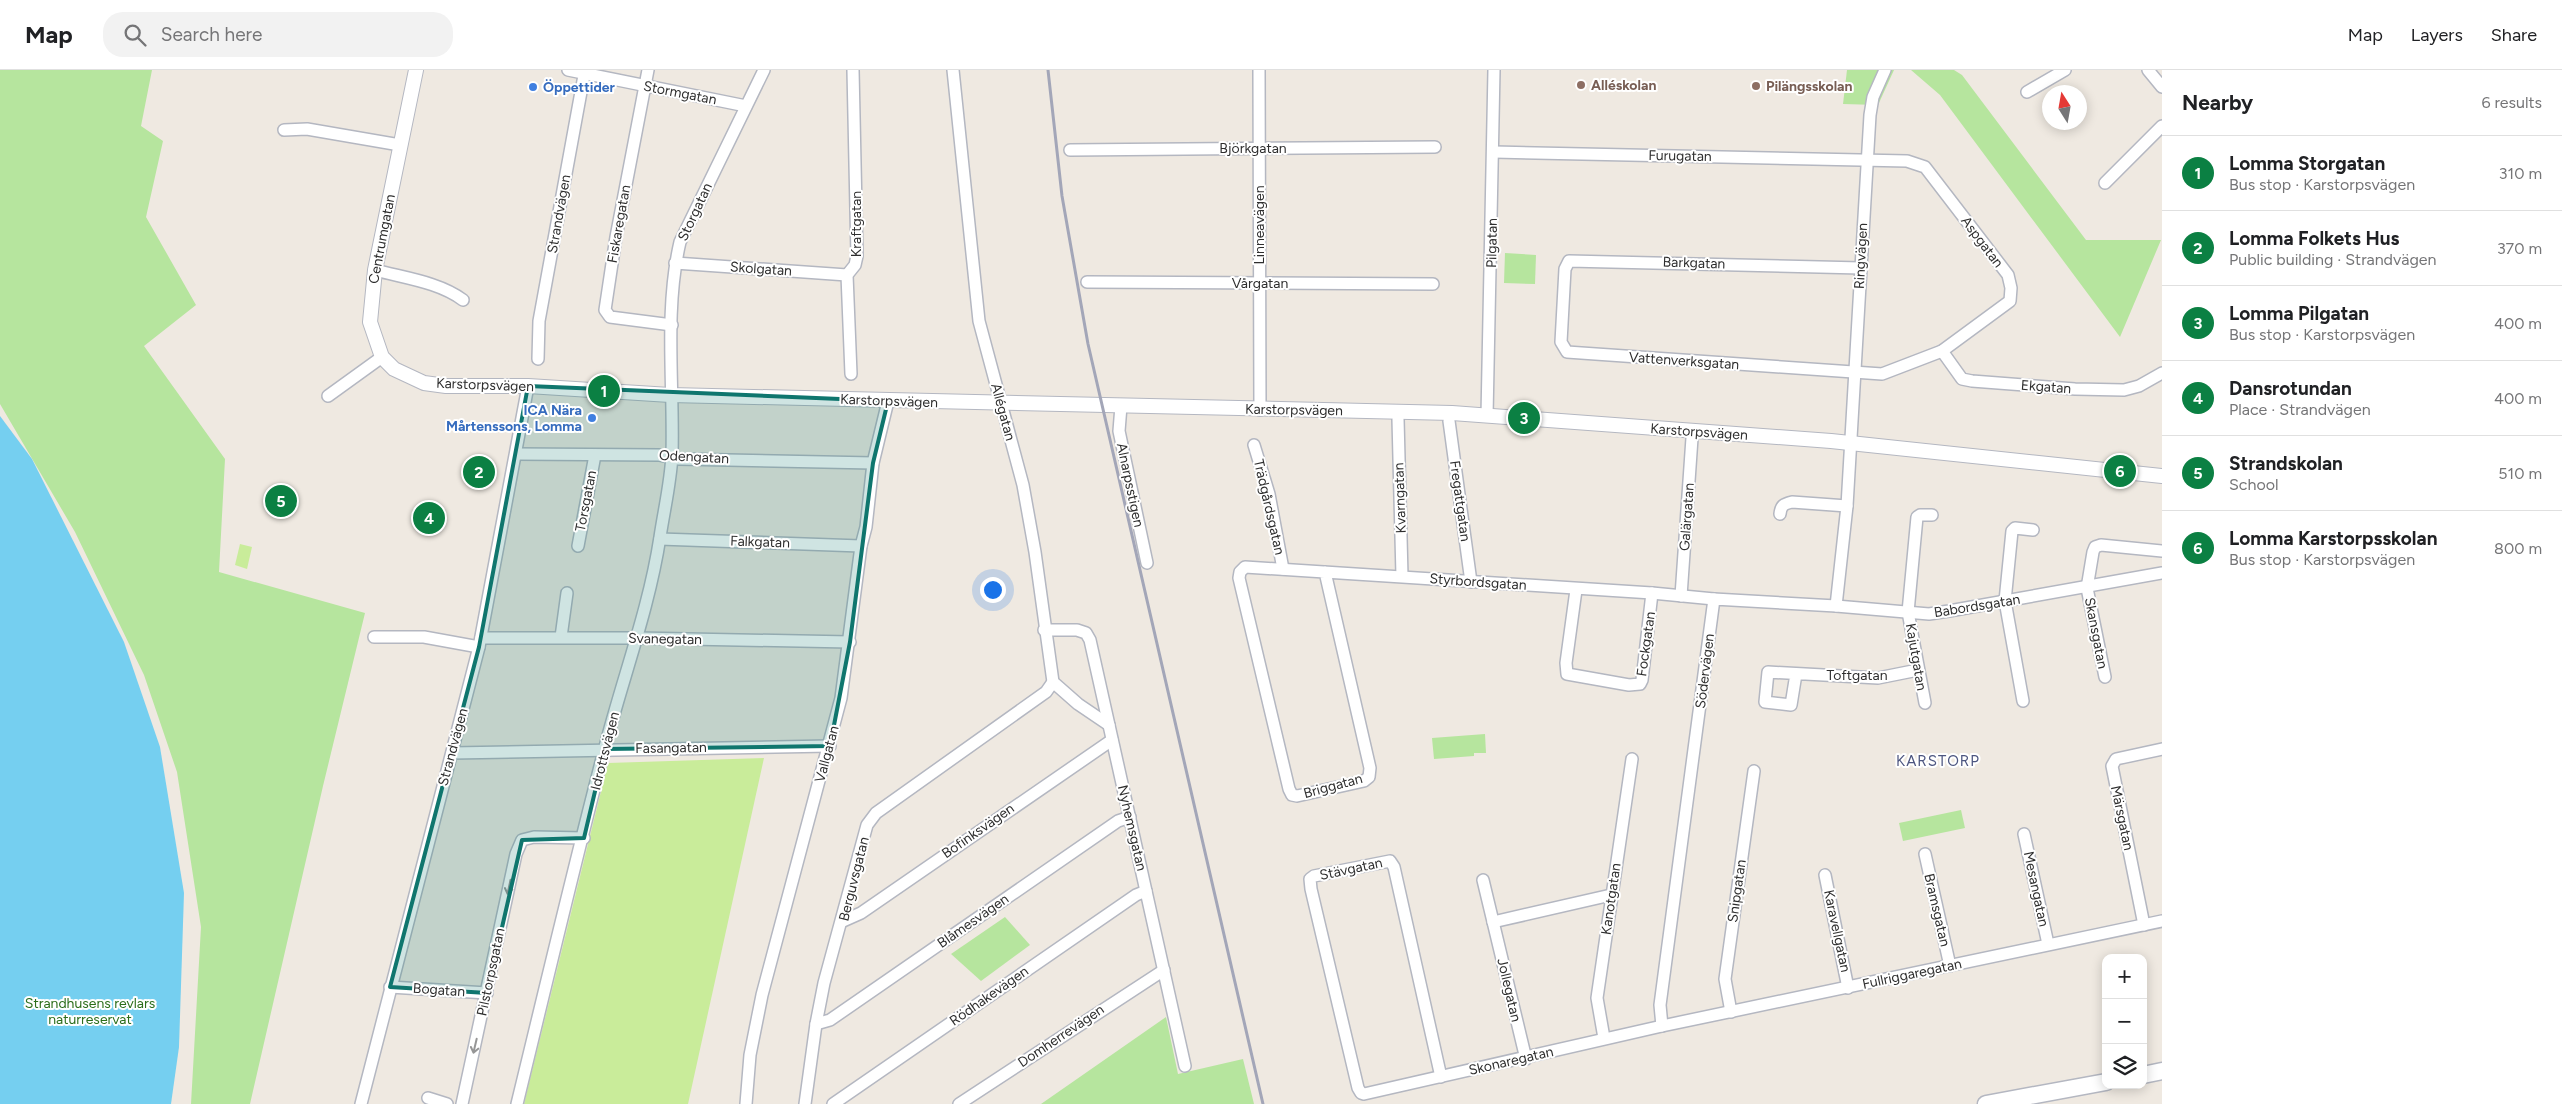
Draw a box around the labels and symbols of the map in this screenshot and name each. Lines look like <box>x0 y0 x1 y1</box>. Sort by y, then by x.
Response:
place label: Alléskolan <box>1591 77 1656 94</box>
street label: Stormgatan <box>642 78 718 108</box>
place label: Pilängsskolan <box>1766 78 1853 95</box>
place label: Öppettider <box>543 79 616 96</box>
marker: Alléskolan <box>1575 79 1587 91</box>
marker: Pilängsskolan <box>1750 80 1762 92</box>
marker: Öppettider <box>527 81 539 93</box>
north arrow <box>2042 85 2087 130</box>
street label: Björkgatan <box>1219 140 1287 157</box>
street label: Furugatan <box>1648 147 1712 165</box>
street label: Strandvägen <box>544 173 574 255</box>
street label: Storgatan <box>674 180 716 244</box>
street label: Fiskaregatan <box>604 183 634 264</box>
street label: Linneavägen <box>1251 185 1268 264</box>
street label: Kraftgatan <box>848 191 865 257</box>
street label: Centrumgatan <box>365 193 399 285</box>
street label: Aspgatan <box>1957 213 2007 271</box>
street label: Pilgatan <box>1483 218 1501 268</box>
street label: Ringvägen <box>1851 222 1871 289</box>
street label: Barkgatan <box>1662 253 1726 273</box>
street label: Skolgatan <box>729 258 793 280</box>
street label: Vårgatan <box>1232 275 1288 292</box>
street label: Vattenverksgatan <box>1628 349 1740 373</box>
pin: 1 <box>588 372 620 410</box>
street label: Karstorpsvägen <box>436 375 534 395</box>
street label: Ekgatan <box>2020 377 2072 397</box>
street label: Allégatan <box>987 381 1019 443</box>
street label: Karstorpsvägen <box>840 391 938 411</box>
pin: 3 <box>1508 399 1540 437</box>
street label: Karstorpsvägen <box>1245 401 1343 419</box>
place label: ICA Nära Mårtenssons, Lomma <box>446 402 582 435</box>
marker: ICA Nära Mårtenssons, Lomma <box>586 412 598 424</box>
street label: Karstorpsvägen <box>1650 420 1749 444</box>
street label: Alnarpsstigen <box>1113 441 1147 529</box>
street label: Odengatan <box>659 447 730 467</box>
pin: 6 <box>2104 452 2136 490</box>
pin: 2 <box>463 453 495 491</box>
street label: Trädgårdsgatan <box>1250 458 1288 557</box>
street label: Fregattgatan <box>1446 460 1474 543</box>
street label: Kvarngatan <box>1390 462 1410 534</box>
street label: Torsgatan <box>572 469 600 533</box>
pin: 5 <box>265 482 297 520</box>
street label: Galärgatan <box>1676 482 1698 552</box>
pin: 4 <box>413 499 445 537</box>
street label: Falkgatan <box>730 532 790 552</box>
street label: Styrbordsgatan <box>1429 570 1527 594</box>
your location <box>980 577 1006 603</box>
street label: Babordsgatan <box>1933 591 2022 621</box>
street label: Skansgatan <box>2081 596 2111 670</box>
street label: Fockgatan <box>1633 610 1659 678</box>
street label: Kajutgatan <box>1902 622 1930 692</box>
street label: Svanegatan <box>628 630 702 648</box>
street label: Södervägen <box>1692 632 1718 709</box>
street label: Toftgatan <box>1827 667 1888 684</box>
street label: Strandvägen <box>434 706 472 788</box>
street label: Idrottsvägen <box>587 710 623 792</box>
street label: Vallgatan <box>811 724 843 784</box>
street label: Fasangatan <box>635 739 707 757</box>
district label: KARSTORP <box>1896 752 1980 770</box>
street label: Briggatan <box>1302 770 1365 802</box>
street label: Nyhemsgatan <box>1114 783 1150 873</box>
street label: Märsgatan <box>2107 784 2137 852</box>
street label: Bofinksvägen <box>939 800 1018 862</box>
street label: Berguvsgatan <box>835 835 873 923</box>
street label: Mesangatan <box>2020 850 2052 928</box>
street label: Stävgatan <box>1318 854 1384 884</box>
street label: Snipgatan <box>1724 858 1750 924</box>
street label: Kanotgatan <box>1598 862 1624 936</box>
street label: Bramsgatan <box>1920 872 1954 948</box>
one-way arrow <box>504 878 514 894</box>
street label: Karavellgatan <box>1820 888 1854 974</box>
street label: Blåmesvägen <box>934 890 1012 952</box>
street label: Pilstorpsgatan <box>473 926 509 1018</box>
street label: Fullriggaregatan <box>1861 955 1963 993</box>
street label: Jollegatan <box>1493 957 1525 1024</box>
street label: Rödhakevägen <box>946 962 1032 1029</box>
street label: Bogatan <box>412 980 466 1000</box>
park label: Strandhusens revlars naturreservat <box>25 995 155 1028</box>
street label: Domherrevägen <box>1015 1001 1107 1071</box>
one-way arrow <box>470 1037 479 1053</box>
street label: Skonaregatan <box>1467 1043 1555 1079</box>

